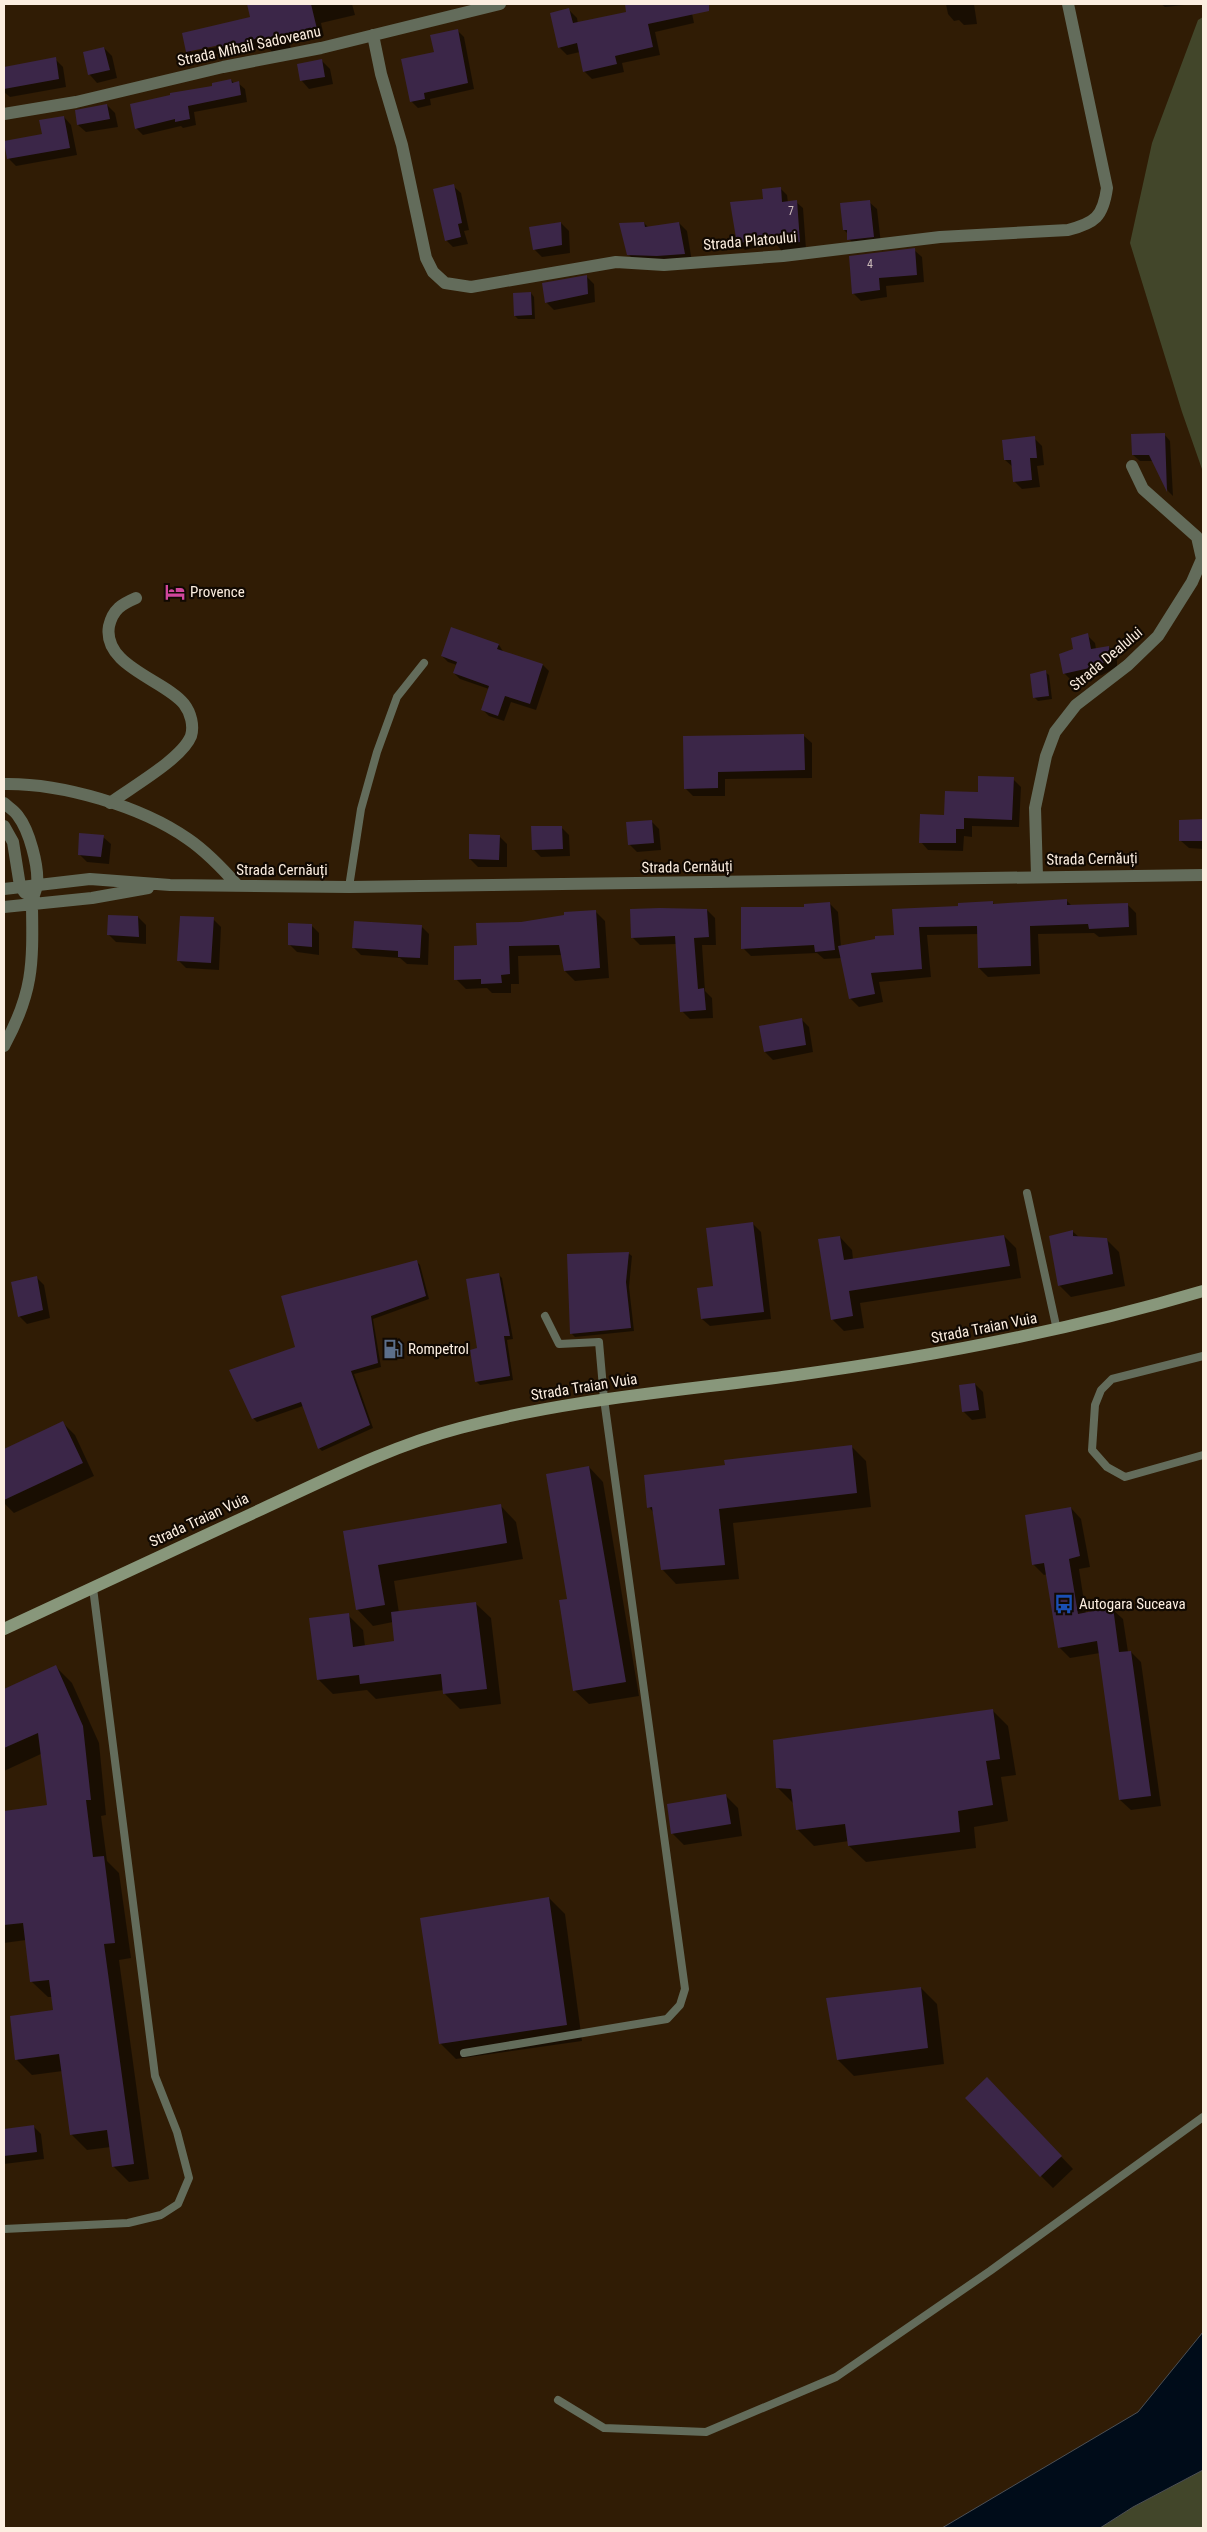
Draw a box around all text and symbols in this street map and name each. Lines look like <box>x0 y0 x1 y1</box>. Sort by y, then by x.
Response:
street label: Strada Mihail Sadoveanu <box>176 22 322 70</box>
house number: 7 <box>788 204 794 218</box>
street label: Strada Platoului <box>702 228 798 254</box>
house number: 4 <box>867 257 873 271</box>
hotel icon: Provence <box>164 581 186 603</box>
place label: Provence <box>190 583 245 601</box>
street label: Strada Dealului <box>1066 623 1146 695</box>
street label: Strada Cernăuți <box>1046 849 1138 869</box>
street label: Strada Cernăuți <box>641 857 733 877</box>
street label: Strada Cernăuți <box>236 861 328 879</box>
street label: Strada Traian Vuia <box>929 1309 1039 1347</box>
fuel station icon: Rompetrol <box>382 1338 404 1360</box>
place label: Rompetrol <box>408 1340 469 1358</box>
street label: Strada Traian Vuia <box>529 1370 639 1404</box>
street label: Strada Traian Vuia <box>146 1489 252 1551</box>
bus stop icon: Autogara Suceava <box>1053 1593 1075 1615</box>
place label: Autogara Suceava <box>1079 1595 1186 1613</box>

